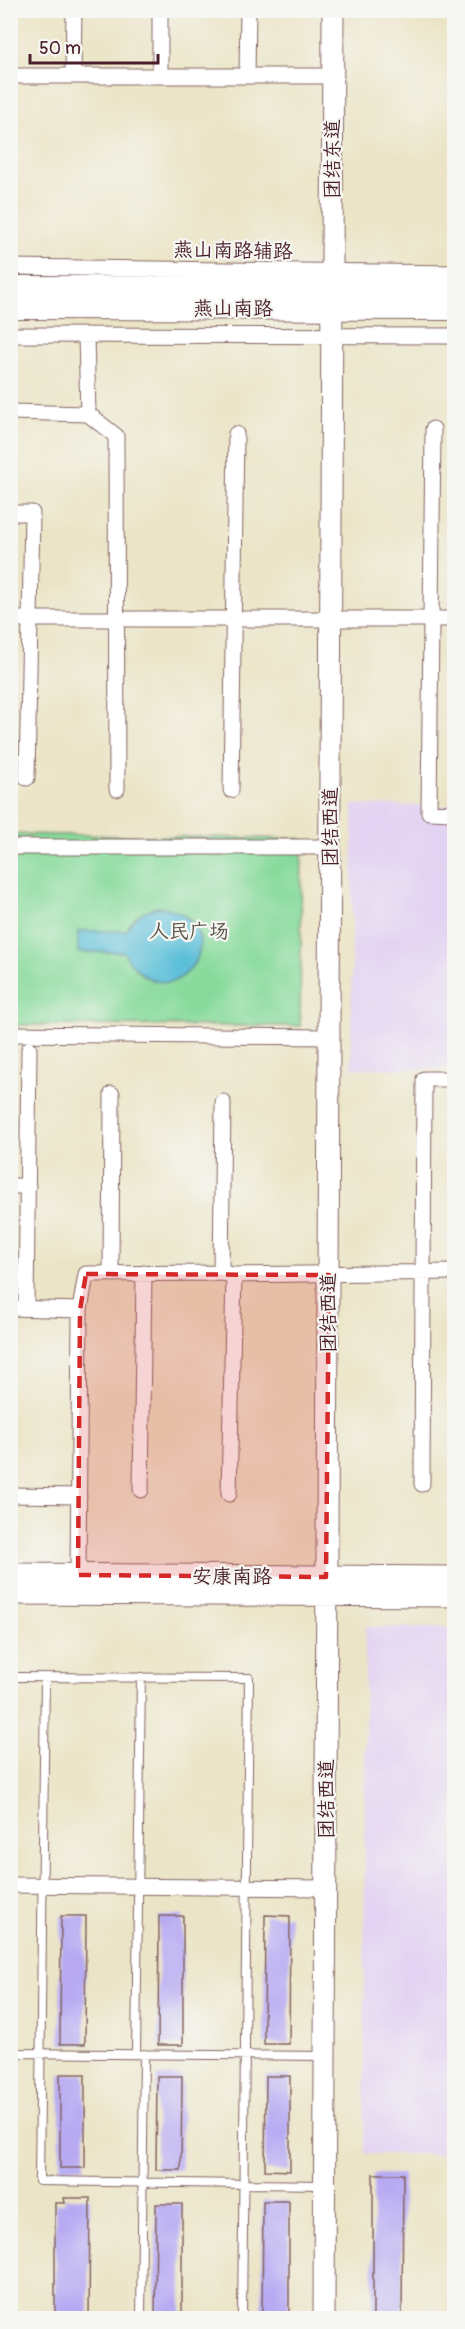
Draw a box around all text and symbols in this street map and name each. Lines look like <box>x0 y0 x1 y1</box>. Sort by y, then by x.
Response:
scale bar <box>30 27 158 65</box>
text: 50 m <box>39 37 81 60</box>
street label: 团结东道 <box>320 119 345 199</box>
street label: 燕山南路辅路 <box>173 237 294 264</box>
street label: 燕山南路 <box>193 296 274 321</box>
street label: 团结西道 <box>318 787 343 867</box>
park label: 人民广场 <box>149 919 229 944</box>
street label: 团结西道 <box>316 1273 341 1353</box>
street label: 安康南路 <box>192 1564 273 1589</box>
street label: 团结西道 <box>314 1759 339 1839</box>

